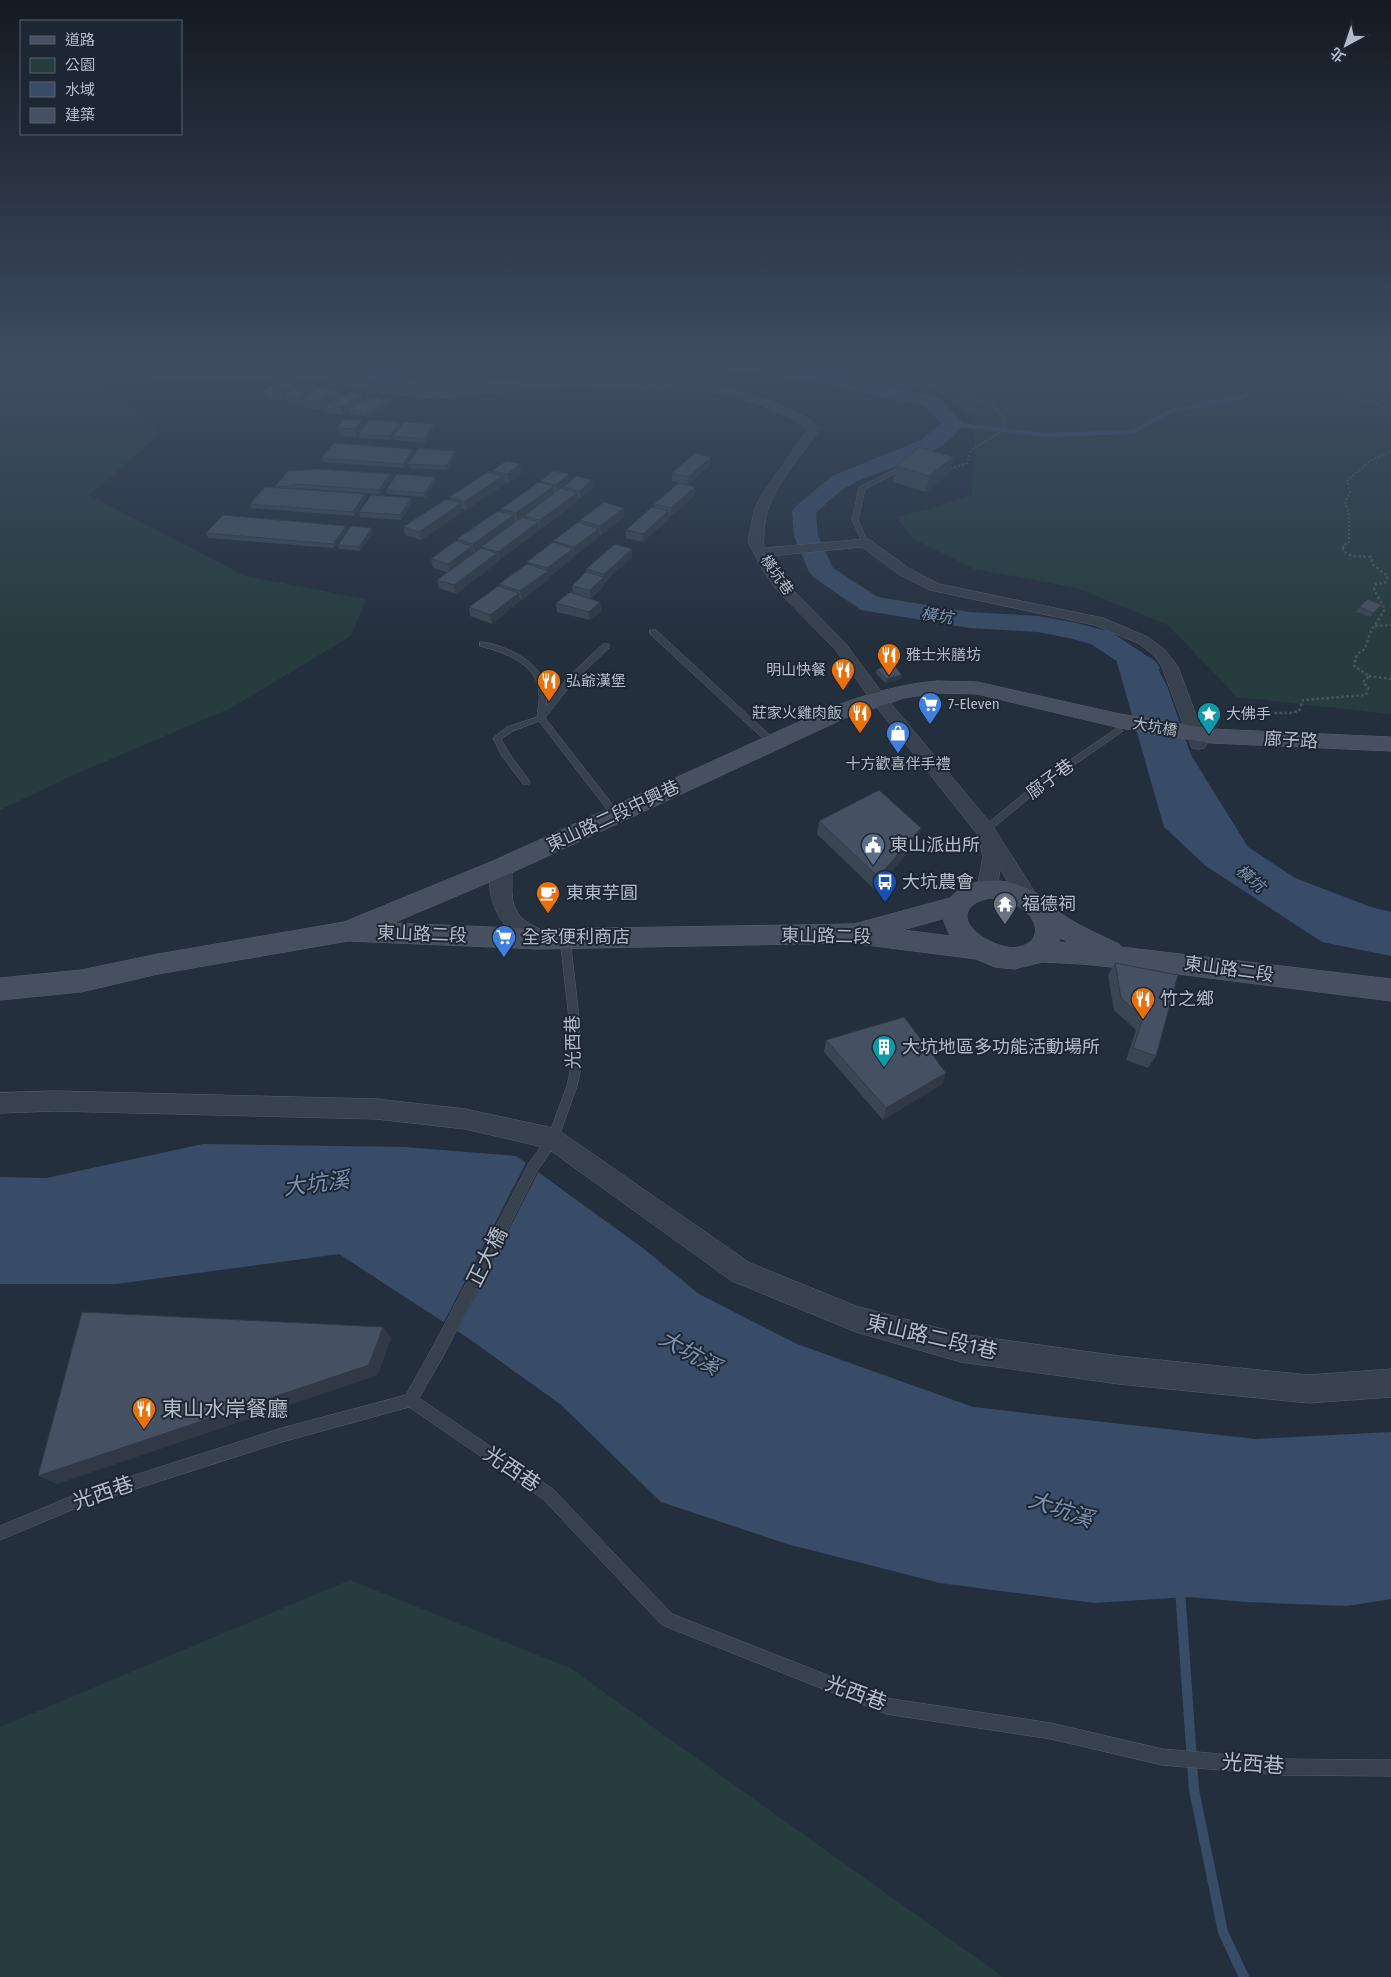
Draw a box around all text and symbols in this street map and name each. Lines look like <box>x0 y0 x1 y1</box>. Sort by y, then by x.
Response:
legend <box>20 20 182 135</box>
north arrow <box>1321 20 1371 70</box>
text: 道路 <box>65 31 95 49</box>
text: 北 <box>1327 44 1349 66</box>
text: 公園 <box>65 56 95 74</box>
text: 水域 <box>65 81 95 99</box>
text: 建築 <box>65 106 95 124</box>
street label: 橫坑巷 <box>757 551 797 599</box>
water label: 橫坑 <box>920 604 956 628</box>
restaurant icon: 雅士米膳坊 <box>876 642 902 676</box>
place label: 雅士米膳坊 <box>906 646 981 664</box>
restaurant icon: 明山快餐 <box>830 657 856 691</box>
place label: 明山快餐 <box>766 661 826 679</box>
restaurant icon: 弘爺漢堡 <box>536 668 562 702</box>
place label: 弘爺漢堡 <box>566 672 626 690</box>
supermarket icon: 7-Eleven <box>917 691 943 725</box>
place label: 7-Eleven <box>948 695 1000 713</box>
restaurant icon: 莊家火雞肉飯 <box>847 700 873 734</box>
place icon: 大佛手 <box>1196 701 1222 735</box>
place label: 莊家火雞肉飯 <box>752 704 842 722</box>
place label: 大佛手 <box>1226 705 1271 723</box>
street label: 大坑橋 <box>1131 714 1179 740</box>
shop icon: 十方歡喜伴手禮 <box>885 720 911 754</box>
street label: 廍子路 <box>1263 728 1319 752</box>
street label: 廍子巷 <box>1022 754 1078 804</box>
place label: 十方歡喜伴手禮 <box>845 755 951 773</box>
street label: 東山路二段中興巷 <box>543 776 683 856</box>
public building icon: 東山派出所 <box>860 832 886 866</box>
place label: 東山派出所 <box>890 834 980 856</box>
water label: 橫坑 <box>1232 861 1270 897</box>
bus stop icon: 大坑農會 <box>872 869 898 903</box>
place label: 大坑農會 <box>902 871 974 893</box>
cafe icon: 東東芋圓 <box>535 880 561 914</box>
place label: 東東芋圓 <box>566 882 638 904</box>
temple icon: 福德祠 <box>992 891 1018 925</box>
place label: 福德祠 <box>1022 893 1076 915</box>
street label: 東山路二段 <box>377 921 467 947</box>
supermarket icon: 全家便利商店 <box>491 924 517 958</box>
street label: 東山路二段 <box>781 924 871 948</box>
place label: 全家便利商店 <box>522 926 630 948</box>
street label: 東山路二段 <box>1183 952 1275 986</box>
restaurant icon: 竹之鄉 <box>1130 986 1156 1020</box>
place label: 竹之鄉 <box>1160 988 1214 1010</box>
street label: 光西巷 <box>562 1015 584 1069</box>
building icon: 大坑地區多功能活動場所 <box>871 1034 897 1068</box>
place label: 大坑地區多功能活動場所 <box>902 1036 1100 1058</box>
water label: 大坑溪 <box>282 1166 353 1201</box>
street label: 正大橋 <box>461 1223 513 1291</box>
street label: 東山路二段1巷 <box>864 1309 1000 1365</box>
water label: 大坑溪 <box>654 1324 728 1382</box>
restaurant icon: 東山水岸餐廳 <box>131 1396 157 1430</box>
place label: 東山水岸餐廳 <box>162 1396 288 1422</box>
street label: 光西巷 <box>479 1441 545 1497</box>
street label: 光西巷 <box>69 1470 137 1516</box>
water label: 大坑溪 <box>1025 1486 1099 1534</box>
street label: 光西巷 <box>822 1670 890 1716</box>
street label: 光西巷 <box>1221 1749 1285 1779</box>

